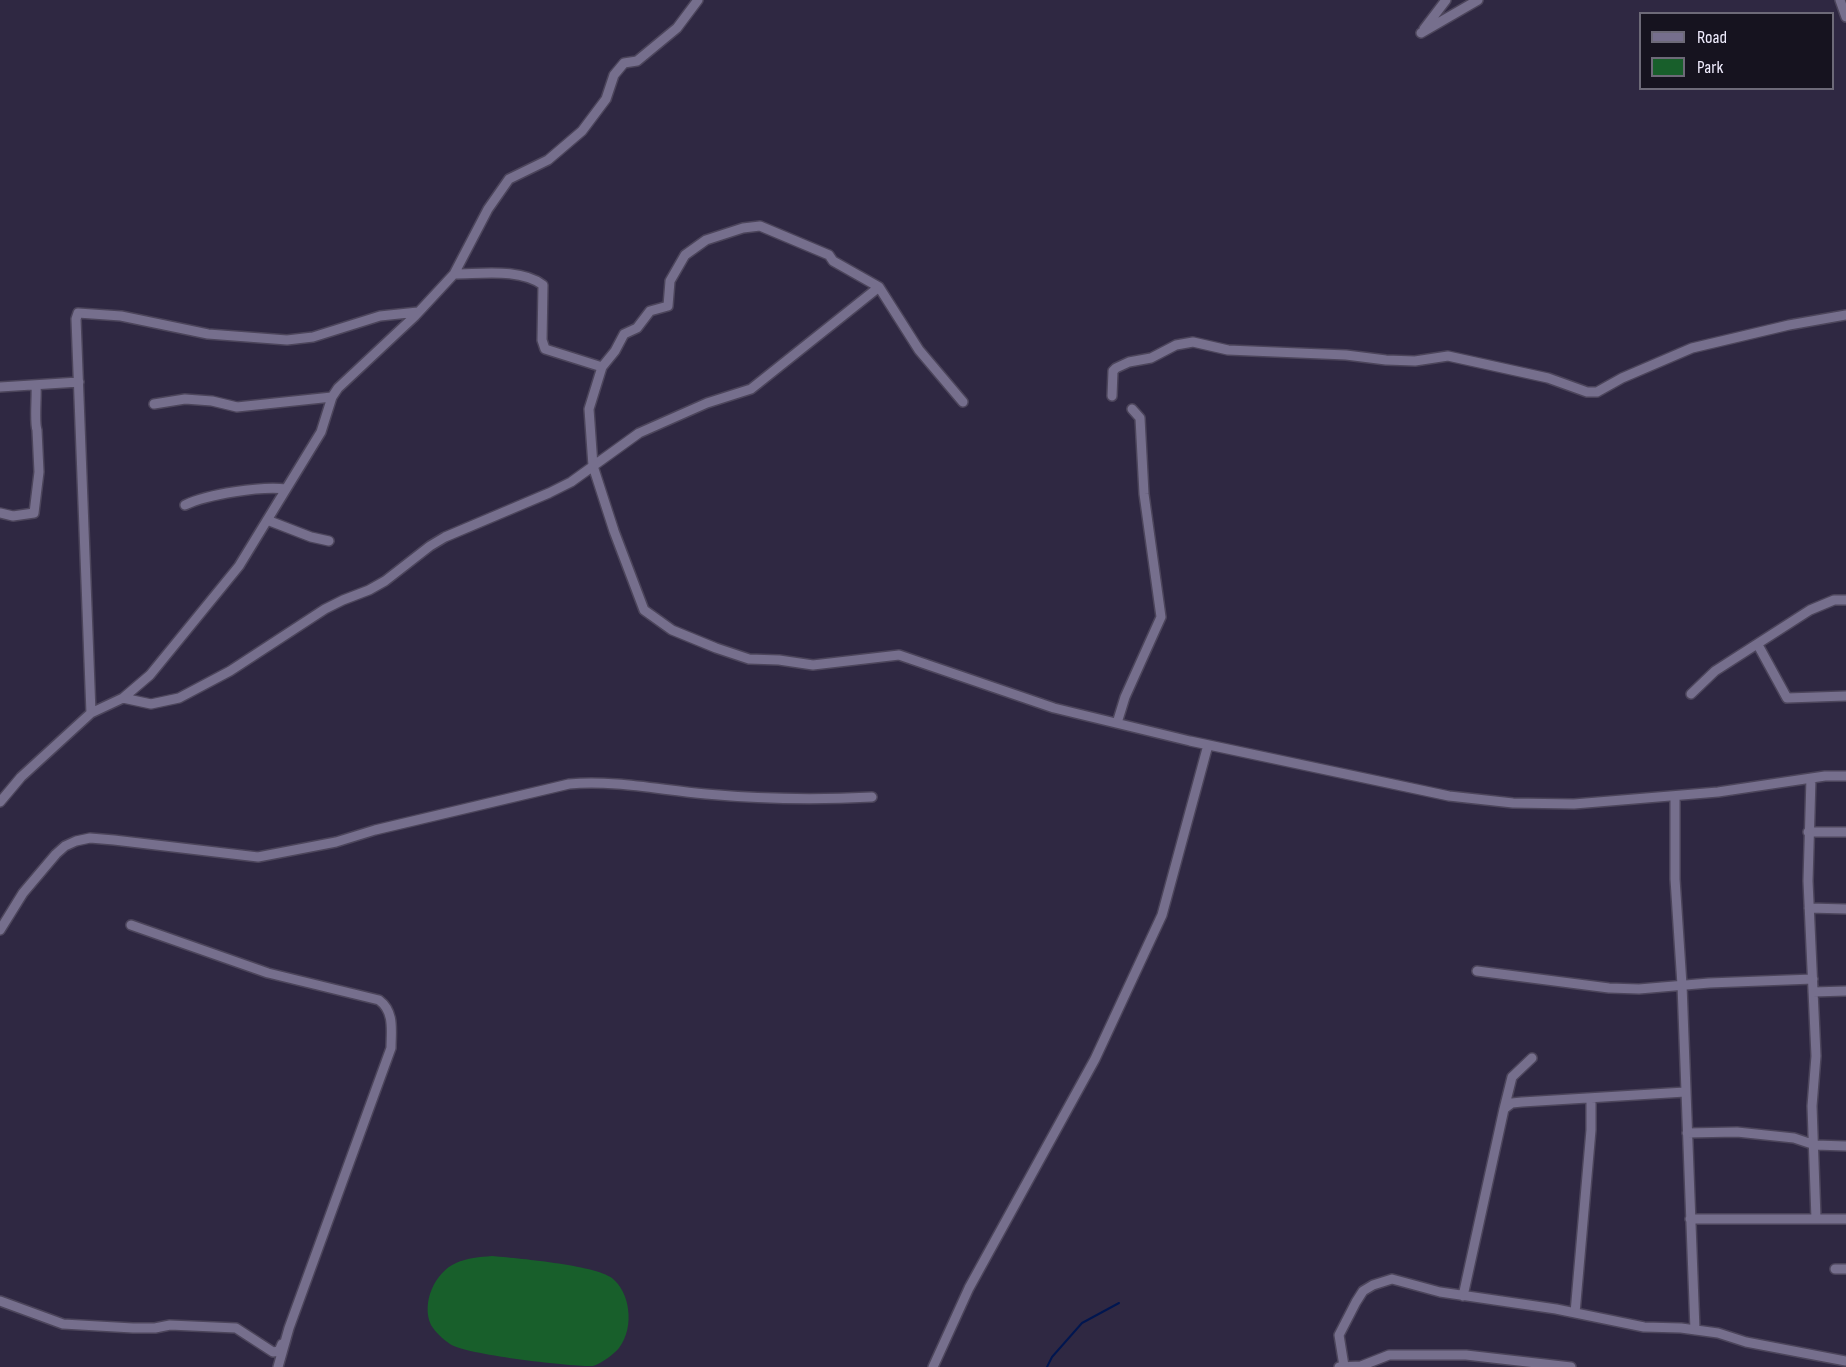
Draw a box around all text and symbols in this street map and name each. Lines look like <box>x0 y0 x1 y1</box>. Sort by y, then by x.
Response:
legend <box>1639 12 1834 90</box>
text: Road <box>1697 27 1727 48</box>
text: Park <box>1697 57 1723 78</box>

